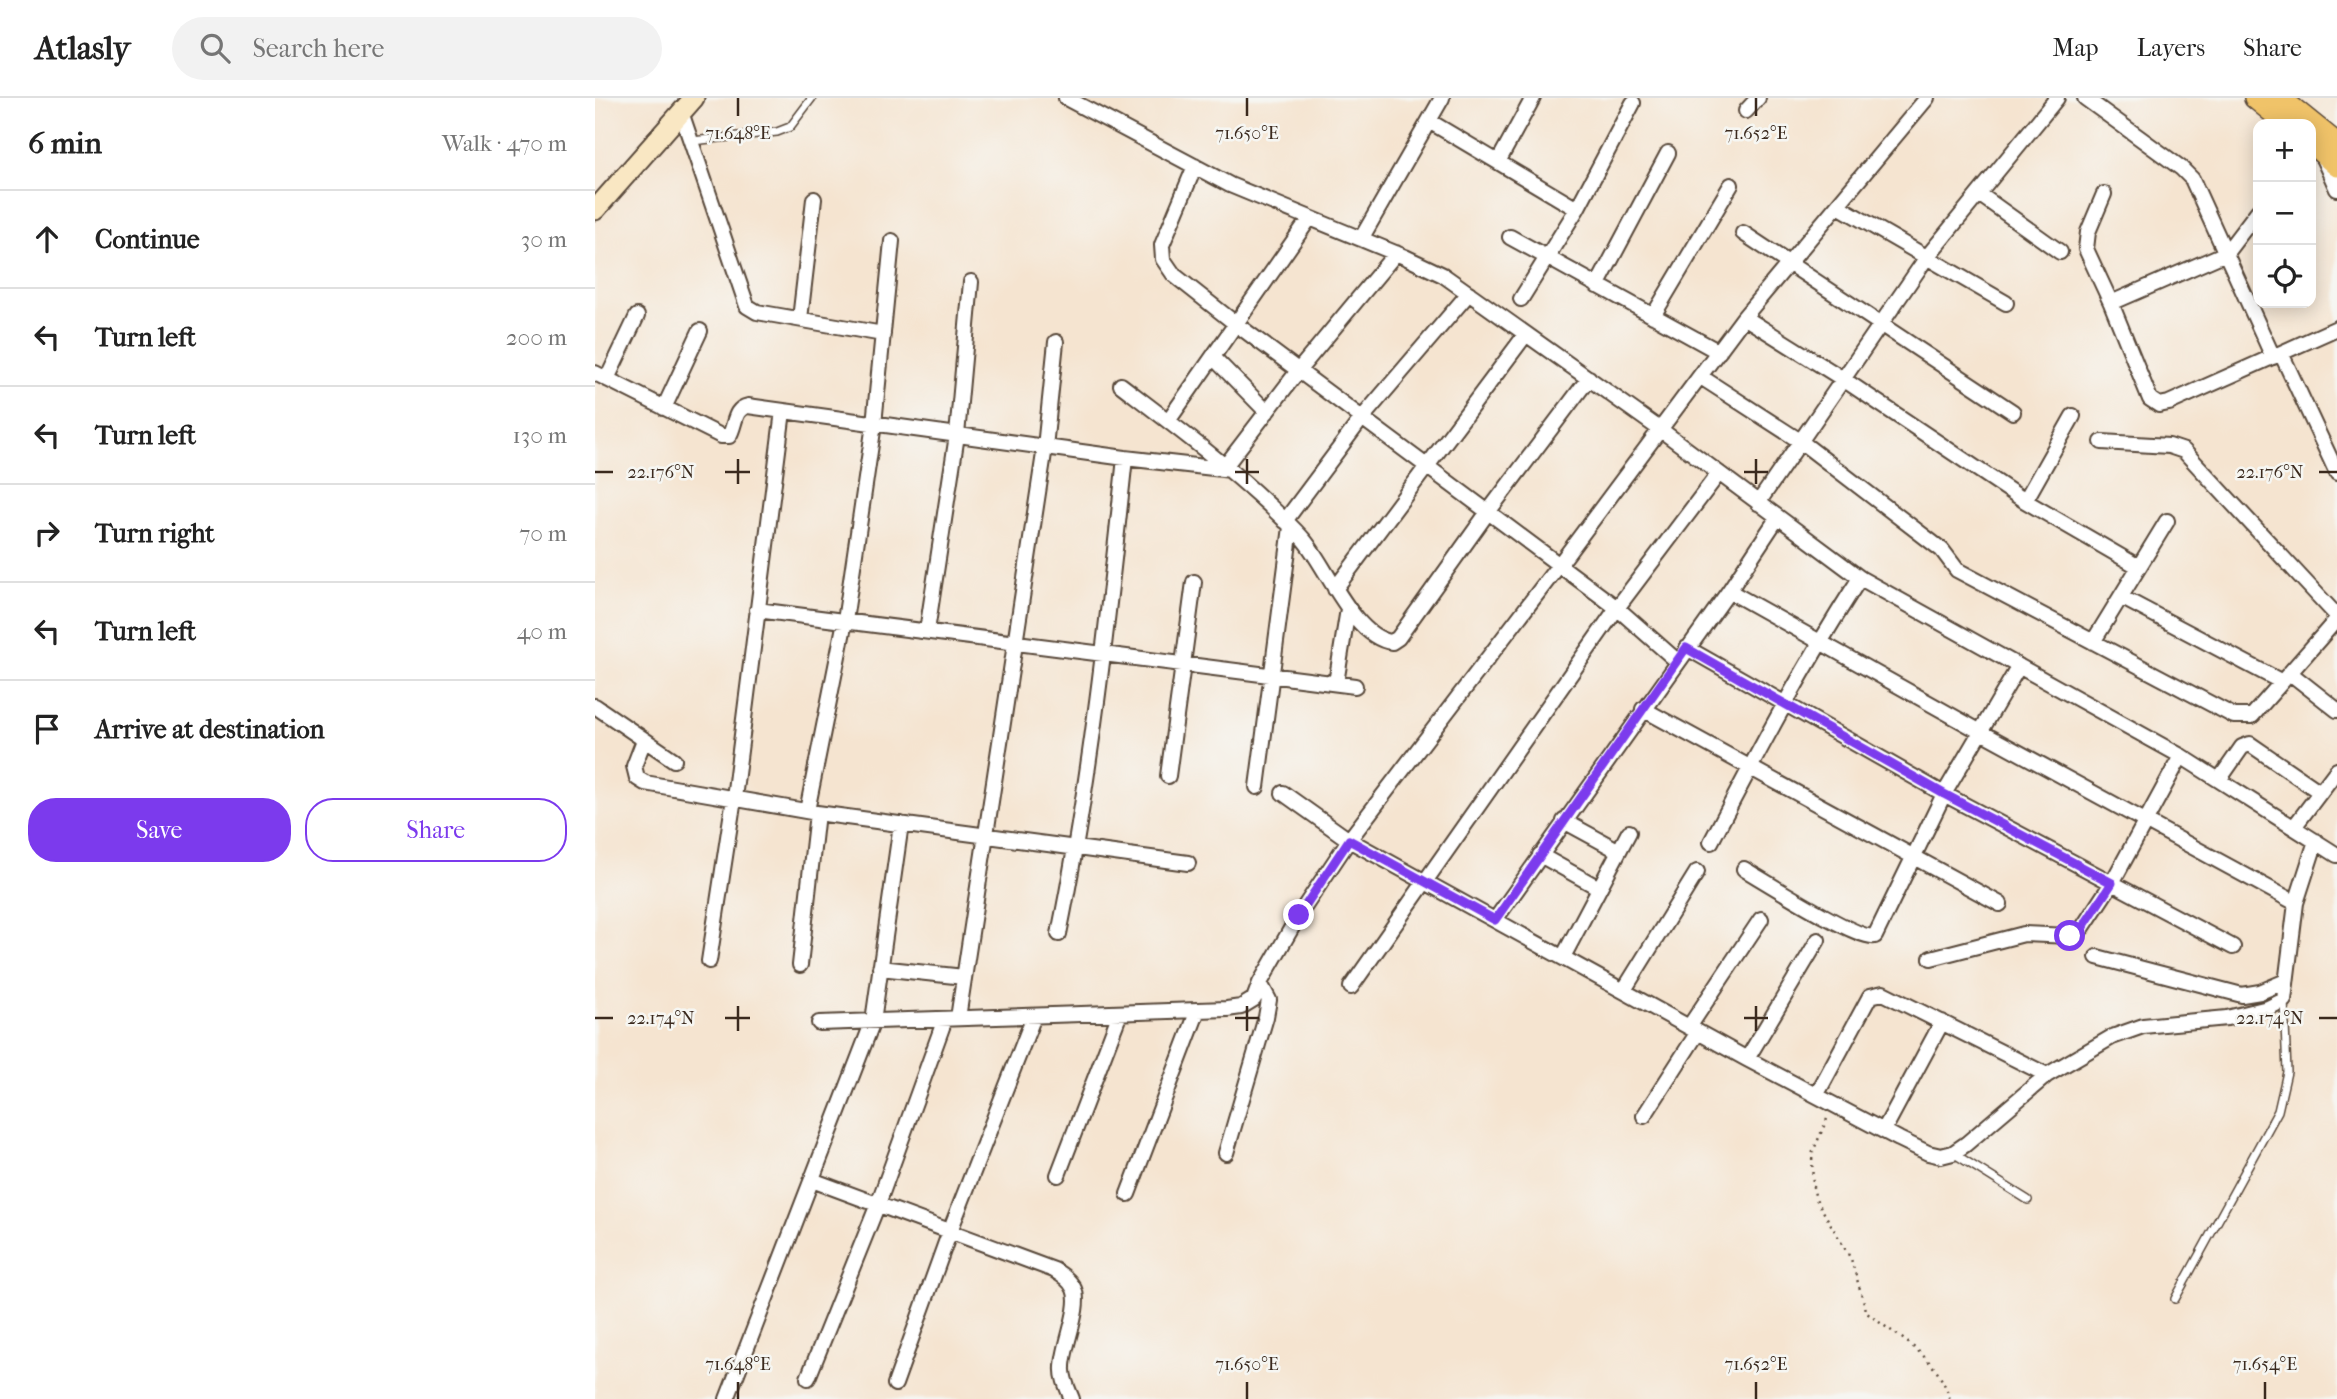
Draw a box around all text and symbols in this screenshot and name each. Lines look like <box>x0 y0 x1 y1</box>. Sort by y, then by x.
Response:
search box <box>172 17 662 80</box>
text: Atlasly <box>35 29 130 68</box>
icon: search <box>196 29 234 67</box>
text: Search here <box>252 33 384 64</box>
text: Map <box>2053 34 2099 62</box>
text: Layers <box>2137 34 2205 62</box>
text: Share <box>2243 34 2302 62</box>
map controls <box>2253 119 2316 308</box>
button: + <box>2253 119 2316 182</box>
text: 71.648°E <box>705 123 771 144</box>
text: 71.650°E <box>1215 123 1279 144</box>
text: 71.652°E <box>1725 123 1787 144</box>
text: 6 min <box>28 126 102 161</box>
text: Walk · 470 m <box>442 130 567 157</box>
button: − <box>2253 182 2316 245</box>
icon: ahead <box>28 220 66 258</box>
text: Continue <box>95 224 200 255</box>
text: 30 m <box>521 226 567 253</box>
button: locate <box>2253 245 2316 308</box>
icon: left <box>28 318 66 356</box>
text: Turn left <box>95 322 196 353</box>
text: 200 m <box>506 324 567 351</box>
icon: left <box>28 416 66 454</box>
text: Turn left <box>95 420 196 451</box>
text: 130 m <box>513 422 567 449</box>
text: 22.176°N <box>627 462 695 483</box>
text: 22.176°N <box>2236 462 2304 483</box>
icon: right <box>28 514 66 552</box>
text: Turn right <box>95 518 215 549</box>
text: 70 m <box>519 520 567 547</box>
icon: left <box>28 612 66 650</box>
text: Turn left <box>95 616 196 647</box>
text: 40 m <box>517 618 567 645</box>
icon: arrive <box>28 710 66 748</box>
text: Arrive at destination <box>95 714 325 745</box>
button: Save <box>28 798 291 862</box>
button: Share <box>305 798 567 862</box>
route end <box>1283 899 1314 930</box>
route start <box>2054 920 2085 951</box>
text: 22.174°N <box>627 1008 695 1029</box>
text: 22.174°N <box>2236 1008 2304 1029</box>
text: 71.648°E <box>705 1354 771 1375</box>
text: 71.650°E <box>1215 1354 1279 1375</box>
text: 71.652°E <box>1725 1354 1787 1375</box>
text: 71.654°E <box>2233 1354 2297 1375</box>

